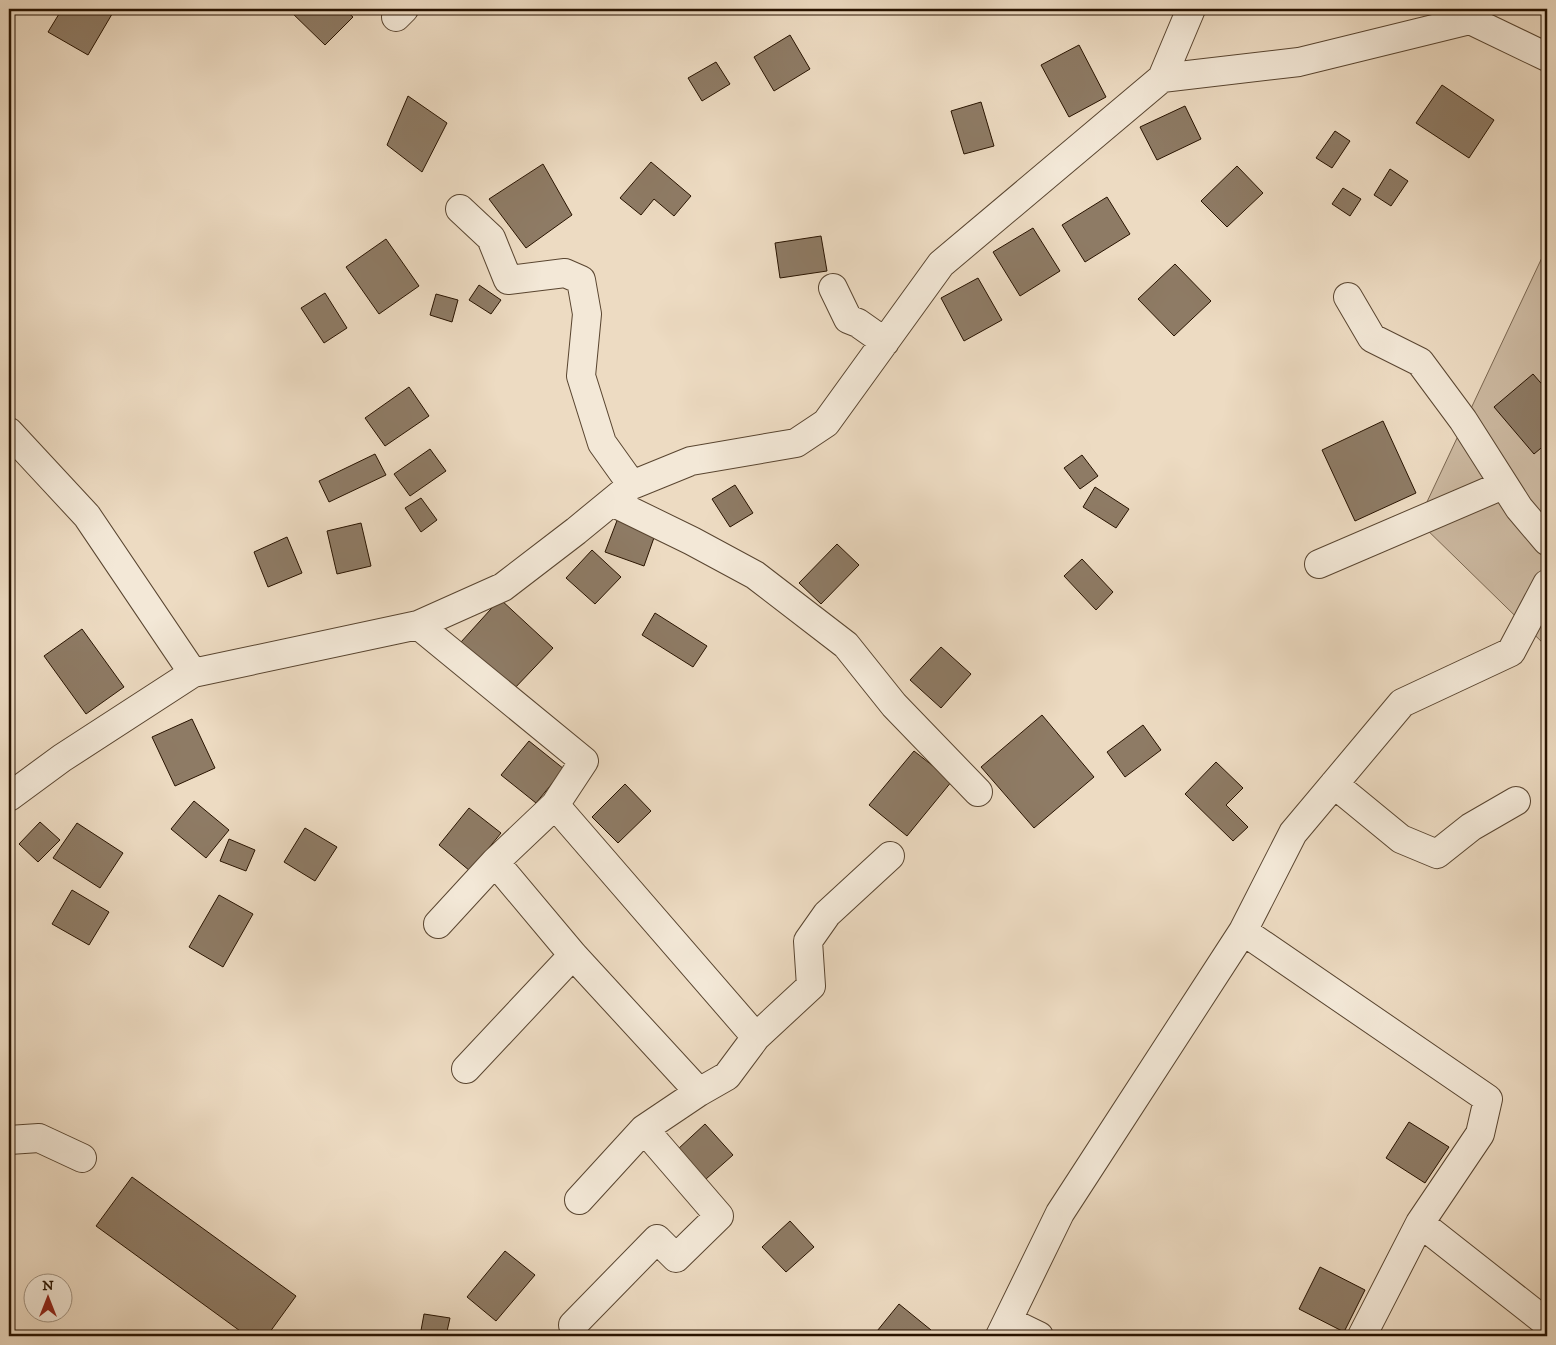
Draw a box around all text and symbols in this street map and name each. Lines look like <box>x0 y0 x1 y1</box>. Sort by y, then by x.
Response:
north arrow <box>22 1272 72 1322</box>
text: N <box>42 1277 54 1295</box>

